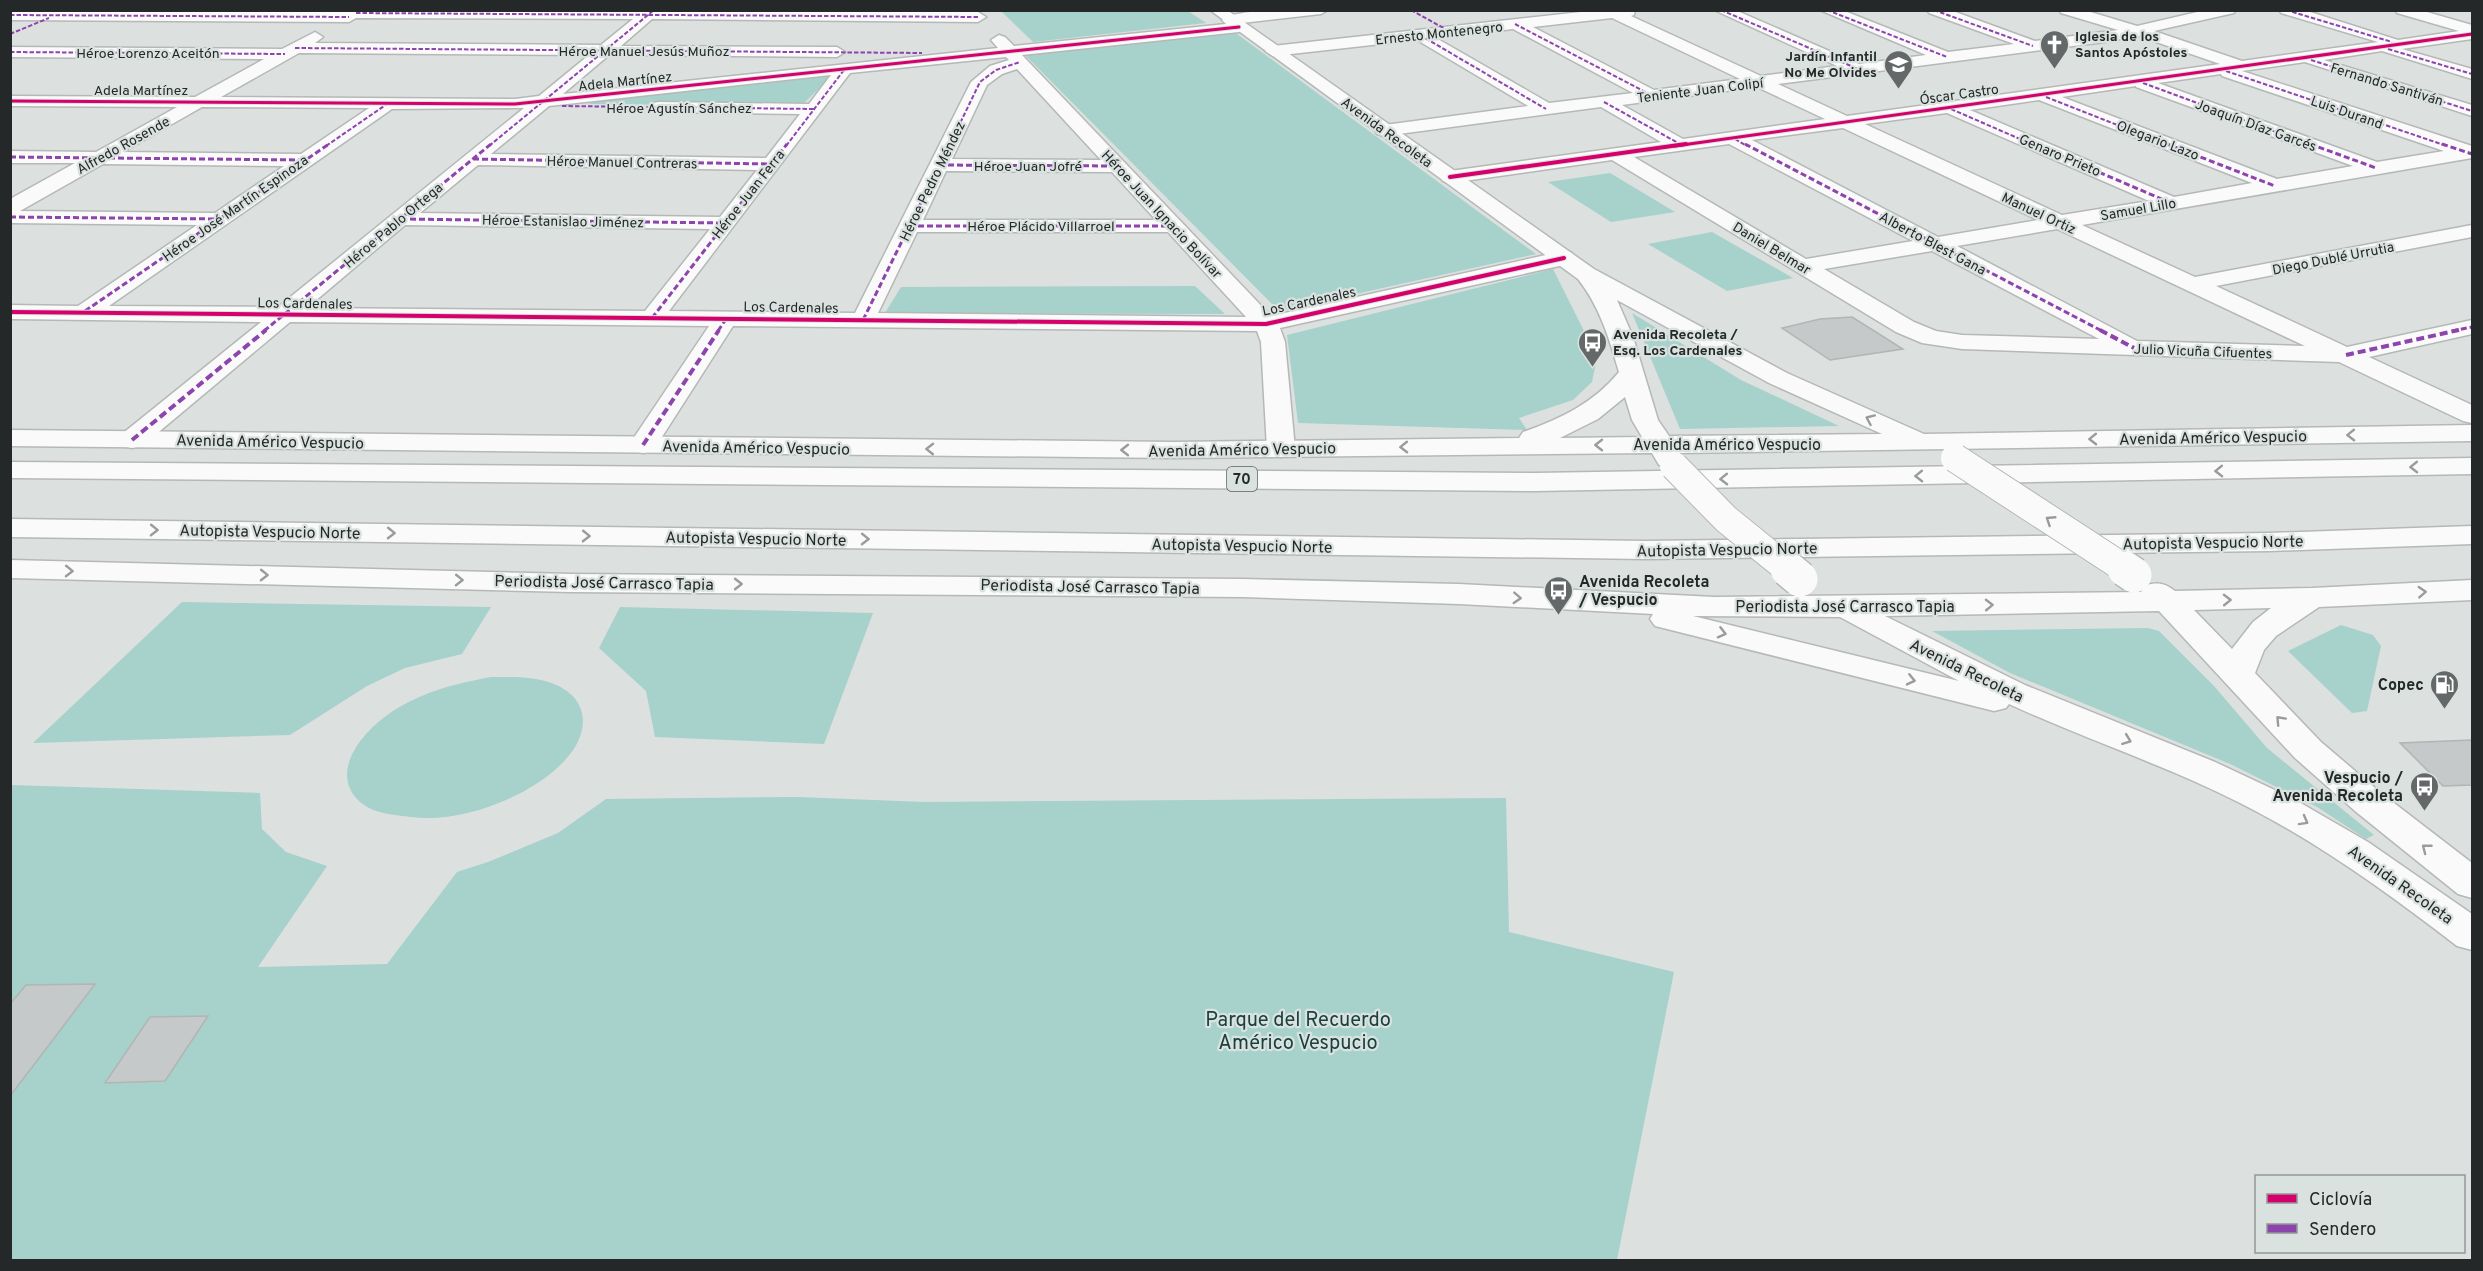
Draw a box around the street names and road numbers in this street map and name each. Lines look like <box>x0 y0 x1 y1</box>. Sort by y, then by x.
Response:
street label: Ernesto Montenegro <box>1375 19 1504 50</box>
street label: Héroe Manuel Jesús Muñoz <box>559 44 729 61</box>
street label: Héroe Lorenzo Aceitón <box>76 46 220 63</box>
street label: Fernando Santiván <box>2328 60 2445 111</box>
street label: Adela Martínez <box>577 69 673 96</box>
street label: Teniente Juan Colipí <box>1636 75 1766 108</box>
street label: Óscar Castro <box>1918 80 2000 109</box>
street label: Adela Martínez <box>94 83 188 100</box>
street label: Luis Durand <box>2308 93 2385 134</box>
street label: Avenida Recoleta <box>1337 94 1435 172</box>
street label: Joaquín Díaz Garcés <box>2192 97 2319 156</box>
street label: Héroe Agustín Sánchez <box>606 101 752 118</box>
street label: Alfredo Rosende <box>74 114 173 179</box>
street label: Olegario Lazo <box>2114 118 2201 165</box>
street label: Héroe Pedro Méndez <box>897 119 970 244</box>
street label: Genaro Prieto <box>2016 132 2103 181</box>
street label: Héroe Juan Ferra <box>709 147 789 243</box>
street label: Héroe Juan Ignacio Bolívar <box>1097 147 1225 283</box>
street label: Héroe José Martín Espinoza <box>160 152 312 266</box>
street label: Héroe Manuel Contreras <box>546 154 698 173</box>
street label: Héroe Juan Jofré <box>974 159 1082 176</box>
street label: Héroe Pablo Ortega <box>341 180 447 273</box>
street label: Manuel Ortiz <box>1998 190 2078 239</box>
street label: Samuel Lillo <box>2099 195 2178 226</box>
street label: Alberto Blest Gana <box>1876 209 1989 280</box>
street label: Héroe Estanislao Jiménez <box>482 213 644 232</box>
street label: Héroe Plácido Villarroel <box>967 219 1115 236</box>
street label: Daniel Belmar <box>1729 219 1814 280</box>
street label: Diego Dublé Urrutia <box>2271 239 2396 280</box>
street label: Los Cardenales <box>1261 284 1358 321</box>
street label: Los Cardenales <box>257 295 353 314</box>
street label: Los Cardenales <box>743 299 839 318</box>
street label: Julio Vicuña Cifuentes <box>2133 342 2272 363</box>
street label: Avenida Américo Vespucio <box>2119 427 2307 451</box>
street label: Avenida Américo Vespucio <box>176 431 364 455</box>
street label: Avenida Américo Vespucio <box>1633 436 1821 456</box>
street label: Avenida Américo Vespucio <box>662 437 850 461</box>
street label: Avenida Américo Vespucio <box>1148 439 1336 463</box>
road number: 70 <box>1227 467 1257 491</box>
street label: Autopista Vespucio Norte <box>179 521 361 545</box>
street label: Autopista Vespucio Norte <box>665 528 847 552</box>
street label: Autopista Vespucio Norte <box>2122 532 2304 556</box>
street label: Autopista Vespucio Norte <box>1151 535 1333 559</box>
street label: Autopista Vespucio Norte <box>1636 539 1818 563</box>
street label: Periodista José Carrasco Tapia <box>494 572 714 596</box>
street label: Periodista José Carrasco Tapia <box>980 576 1200 600</box>
street label: Periodista José Carrasco Tapia <box>1735 598 1955 618</box>
street label: Avenida Recoleta <box>1906 636 2026 708</box>
street label: Avenida Recoleta <box>2343 842 2457 929</box>

